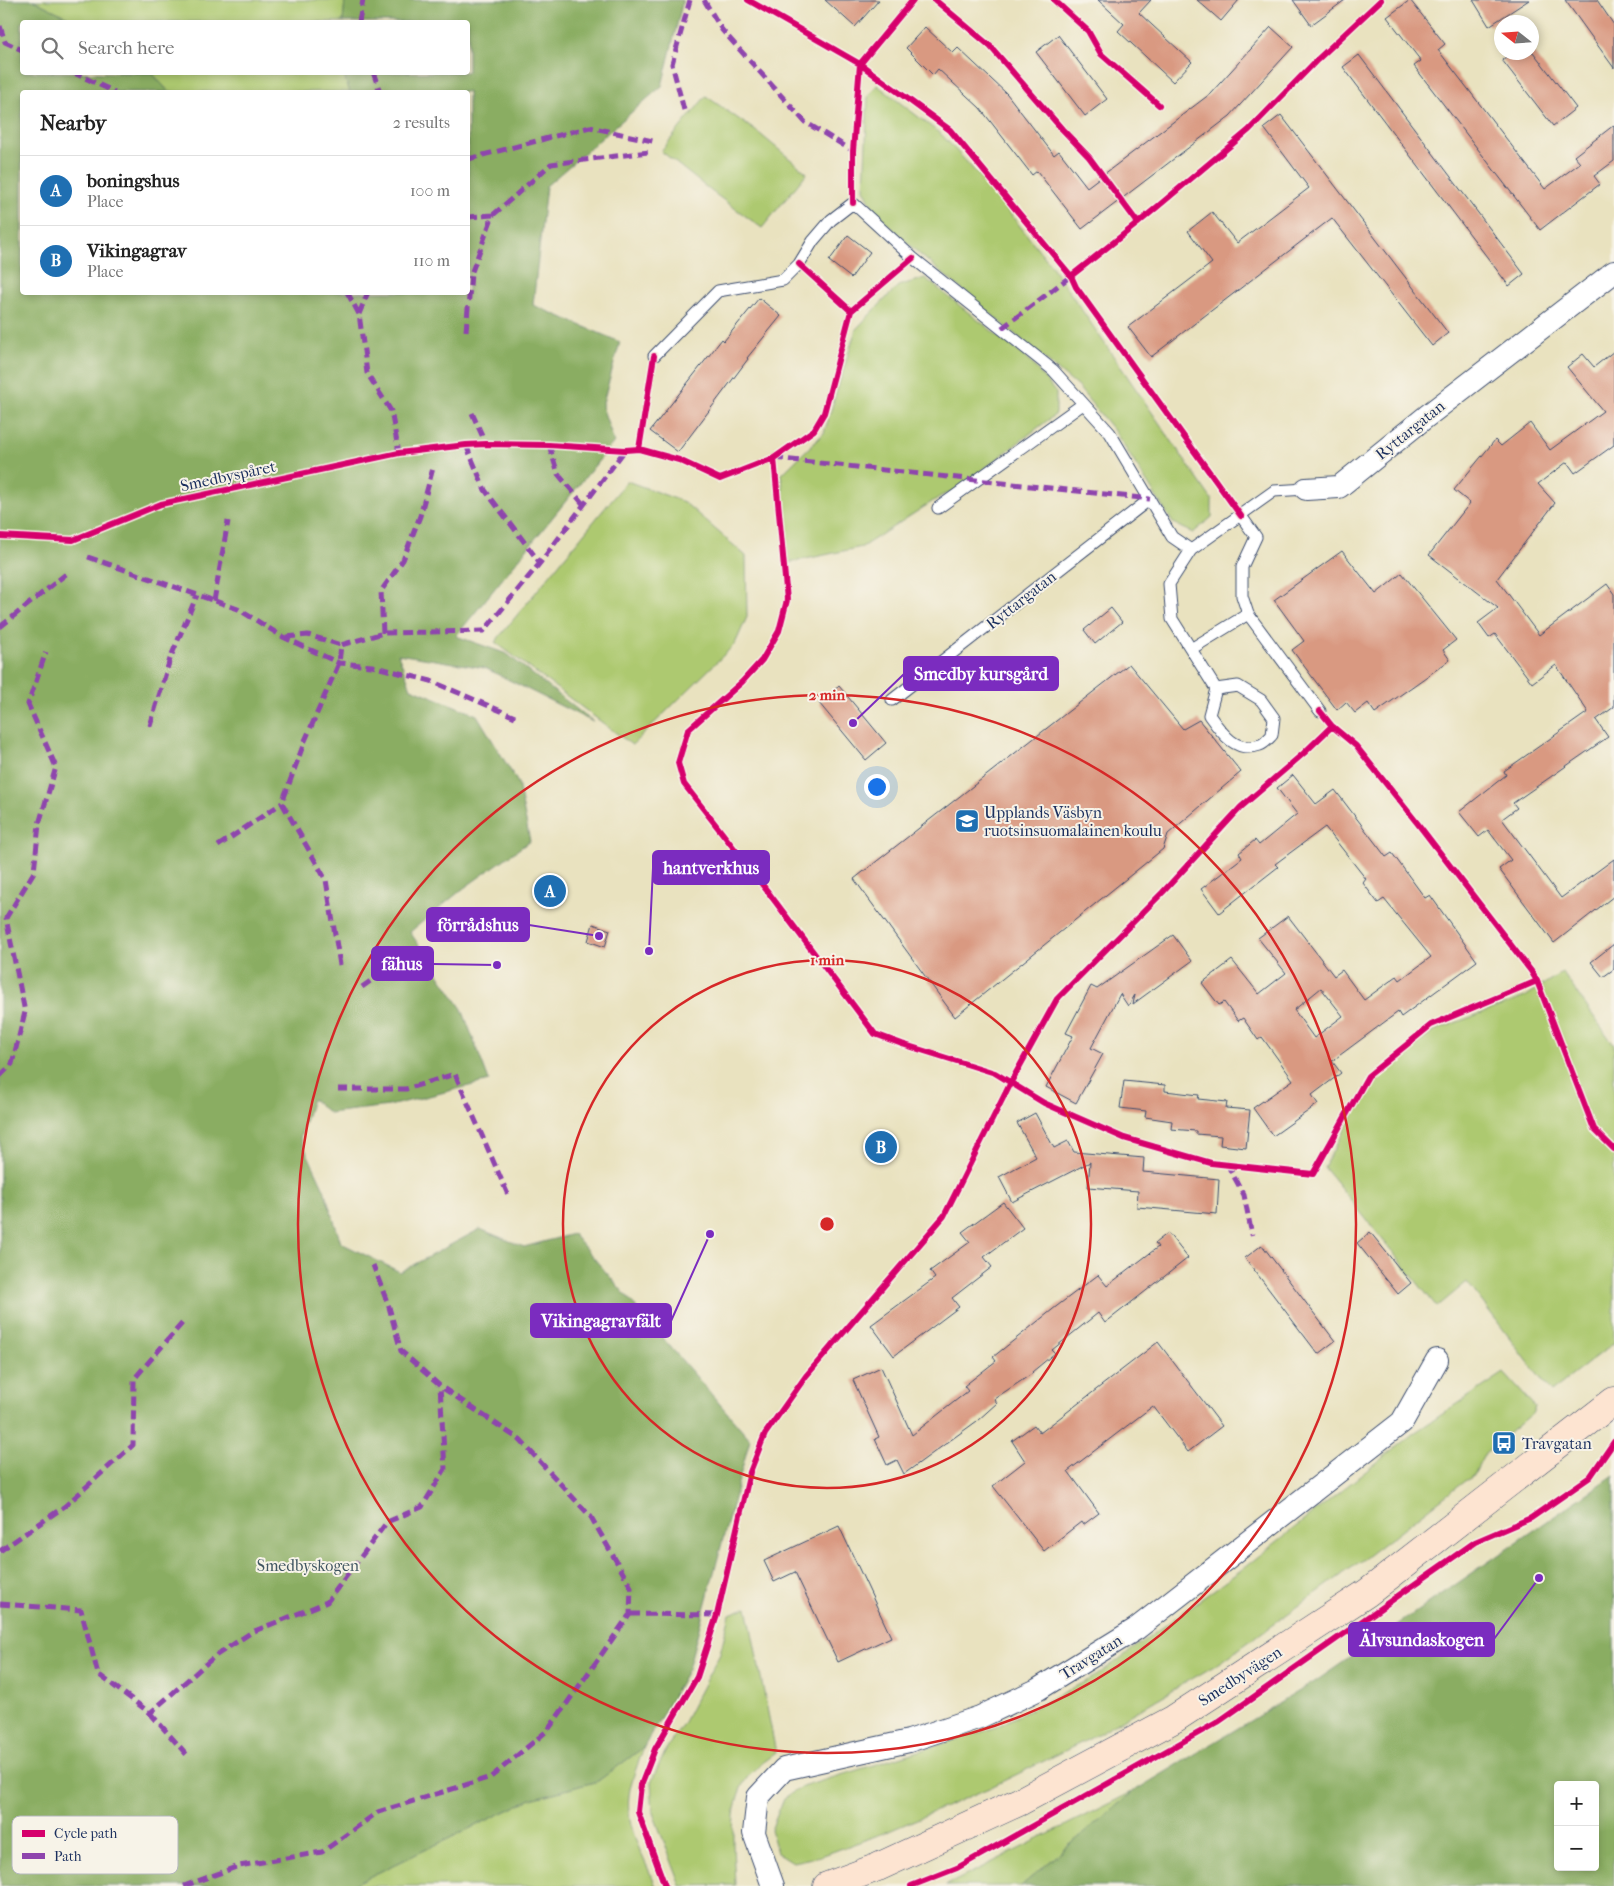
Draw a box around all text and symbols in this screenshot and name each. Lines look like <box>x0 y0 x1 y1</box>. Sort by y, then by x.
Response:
north arrow <box>1494 15 1539 60</box>
search box <box>20 20 470 75</box>
icon: search <box>38 34 66 62</box>
text: Search here <box>78 37 174 59</box>
text: Nearby <box>40 111 106 135</box>
text: 2 results <box>393 113 450 132</box>
text: boningshus <box>87 170 179 192</box>
text: A <box>51 181 61 200</box>
text: 100 m <box>410 181 450 200</box>
text: Place <box>87 192 123 211</box>
text: Vikingagrav <box>87 240 187 262</box>
text: B <box>51 251 61 270</box>
text: 110 m <box>413 251 450 270</box>
text: Place <box>87 262 123 281</box>
street label: Ryttargatan <box>1372 396 1449 464</box>
street label: Smedbyspåret <box>179 457 278 495</box>
street label: Ryttargatan <box>982 566 1060 633</box>
callout: Smedby kursgård <box>904 657 1058 690</box>
text: Smedby kursgård <box>914 664 1049 685</box>
text: 2 min <box>809 686 846 704</box>
your location <box>864 774 890 800</box>
place label: Upplands Väsbyn ruotsinsuomalainen koulu <box>984 803 1162 840</box>
school or university icon: Upplands Väsbyn ruotsinsuomalainen koulu <box>954 808 980 834</box>
callout: hantverkhus <box>653 851 769 884</box>
text: hantverkhus <box>662 858 759 879</box>
pin: A <box>534 872 566 910</box>
callout: förrådshus <box>427 908 529 941</box>
text: förrådshus <box>436 915 519 936</box>
callout: fähus <box>372 947 433 980</box>
text: 1 min <box>810 951 844 969</box>
text: fähus <box>381 954 423 975</box>
pin: B <box>865 1128 897 1166</box>
centre of rings <box>818 1215 836 1233</box>
callout: Vikingagravfält <box>531 1304 671 1337</box>
text: Vikingagravfält <box>540 1311 662 1332</box>
bus stop icon: Travgatan <box>1491 1430 1517 1456</box>
place label: Travgatan <box>1522 1434 1592 1453</box>
park label: Smedbyskogen <box>257 1556 360 1575</box>
callout: Älvsundaskogen <box>1349 1623 1494 1656</box>
text: Älvsundaskogen <box>1359 1628 1485 1651</box>
street label: Travgatan <box>1056 1630 1126 1684</box>
street label: Smedbyvägen <box>1195 1642 1286 1710</box>
map controls <box>1554 1781 1599 1871</box>
button: + <box>1554 1781 1599 1826</box>
legend <box>12 1816 178 1874</box>
text: Cycle path <box>54 1825 118 1842</box>
button: − <box>1554 1826 1599 1871</box>
text: Path <box>54 1848 82 1865</box>

